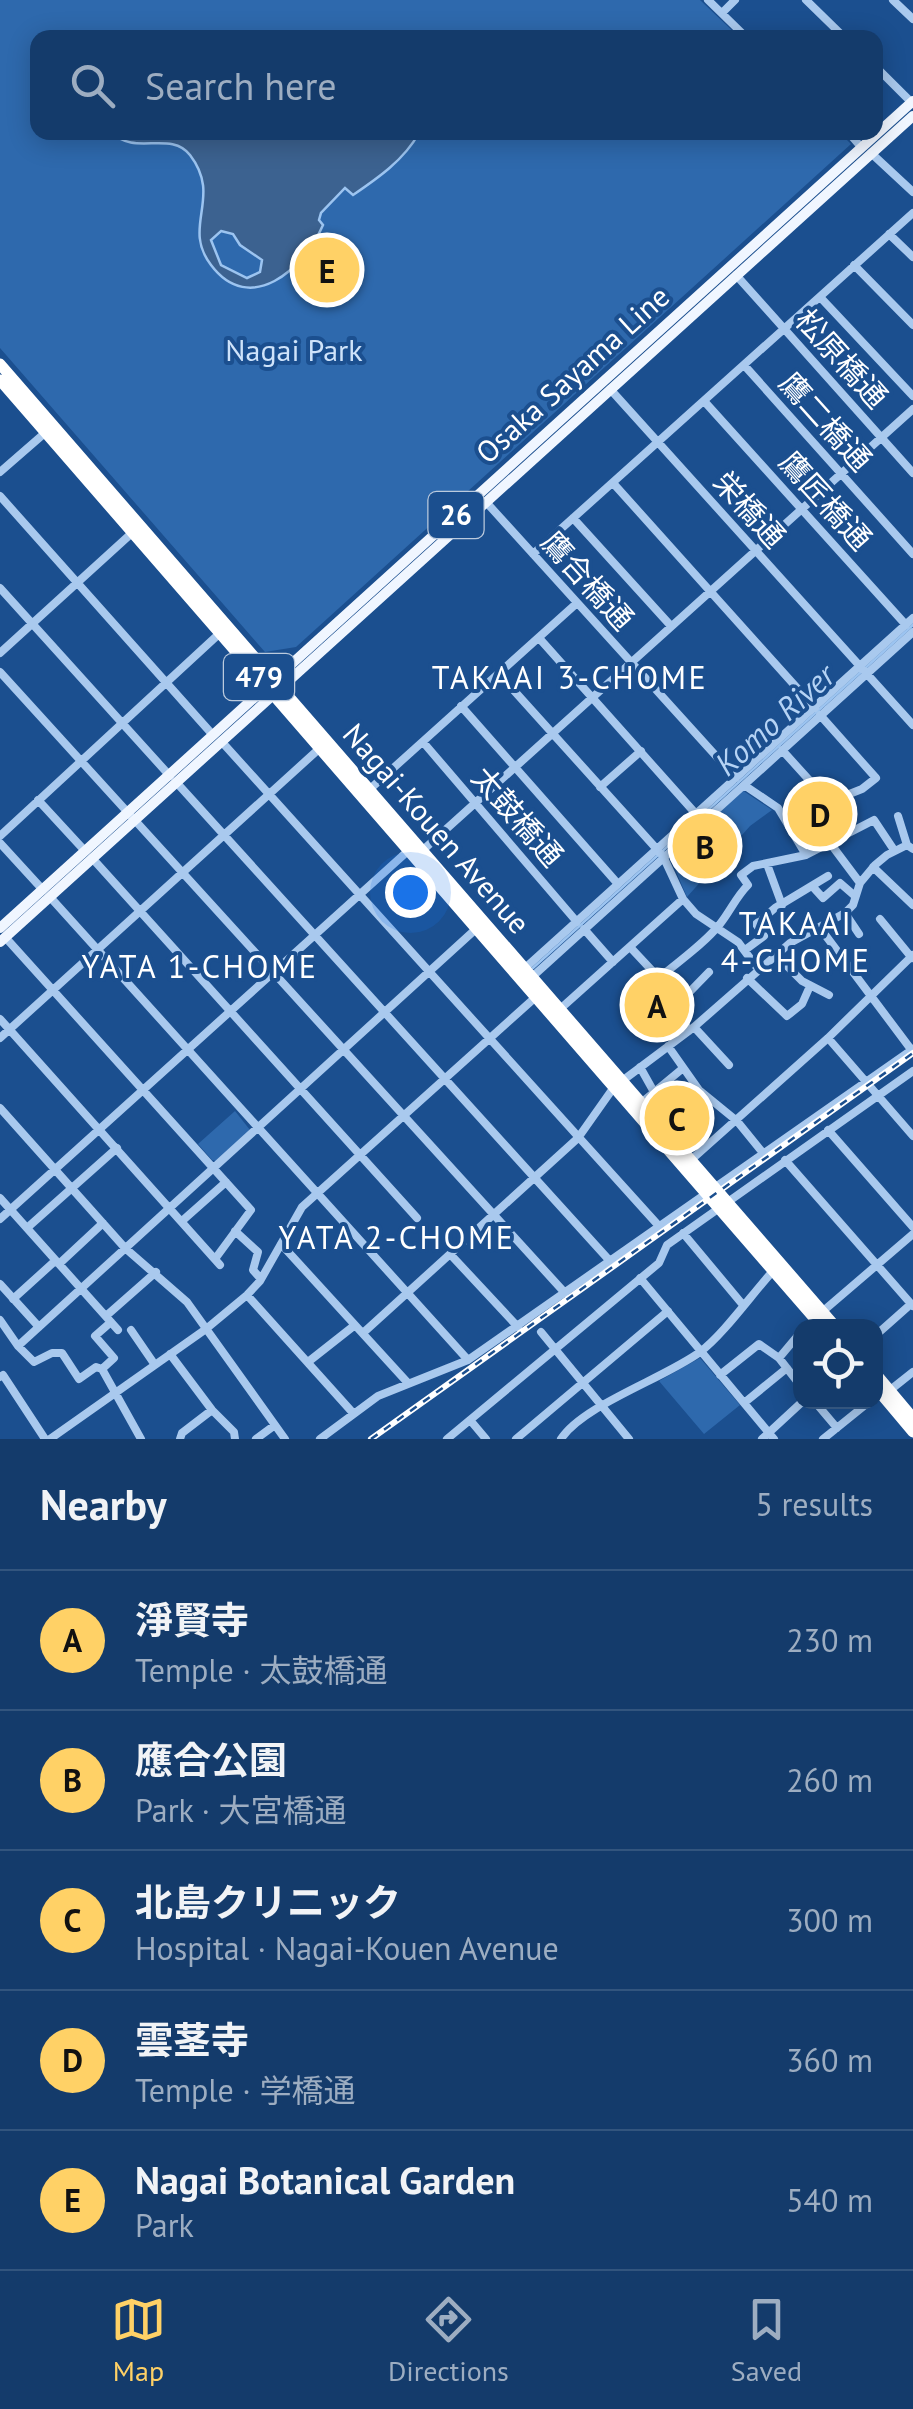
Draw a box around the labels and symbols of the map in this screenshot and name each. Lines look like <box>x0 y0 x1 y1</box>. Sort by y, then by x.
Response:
pin: E <box>294 232 360 308</box>
street label: Osaka Sayama Line <box>467 277 677 471</box>
street label: 松原橋通 <box>787 300 897 416</box>
park label: Nagai Park <box>225 330 363 369</box>
street label: 鷹二橋通 <box>771 363 881 479</box>
street label: 鷹匠橋通 <box>771 442 881 558</box>
street label: 栄橋通 <box>706 463 795 555</box>
road number: 26 <box>428 492 484 538</box>
street label: 鷹合橋通 <box>533 522 643 638</box>
water label: Komo River <box>706 653 845 784</box>
road number: 479 <box>224 654 294 700</box>
district label: TAKAAI 3-CHOME <box>432 656 708 698</box>
street label: Nagai-Kouen Avenue <box>335 715 539 941</box>
street label: 太鼓橋通 <box>464 758 572 874</box>
pin: D <box>788 776 852 852</box>
pin: B <box>672 808 738 884</box>
your location <box>385 867 436 918</box>
district label: TAKAAI 4-CHOME <box>721 902 871 981</box>
district label: YATA 1-CHOME <box>82 945 318 987</box>
pin: A <box>624 968 690 1042</box>
pin: C <box>644 1080 710 1156</box>
district label: YATA 2-CHOME <box>279 1216 515 1258</box>

